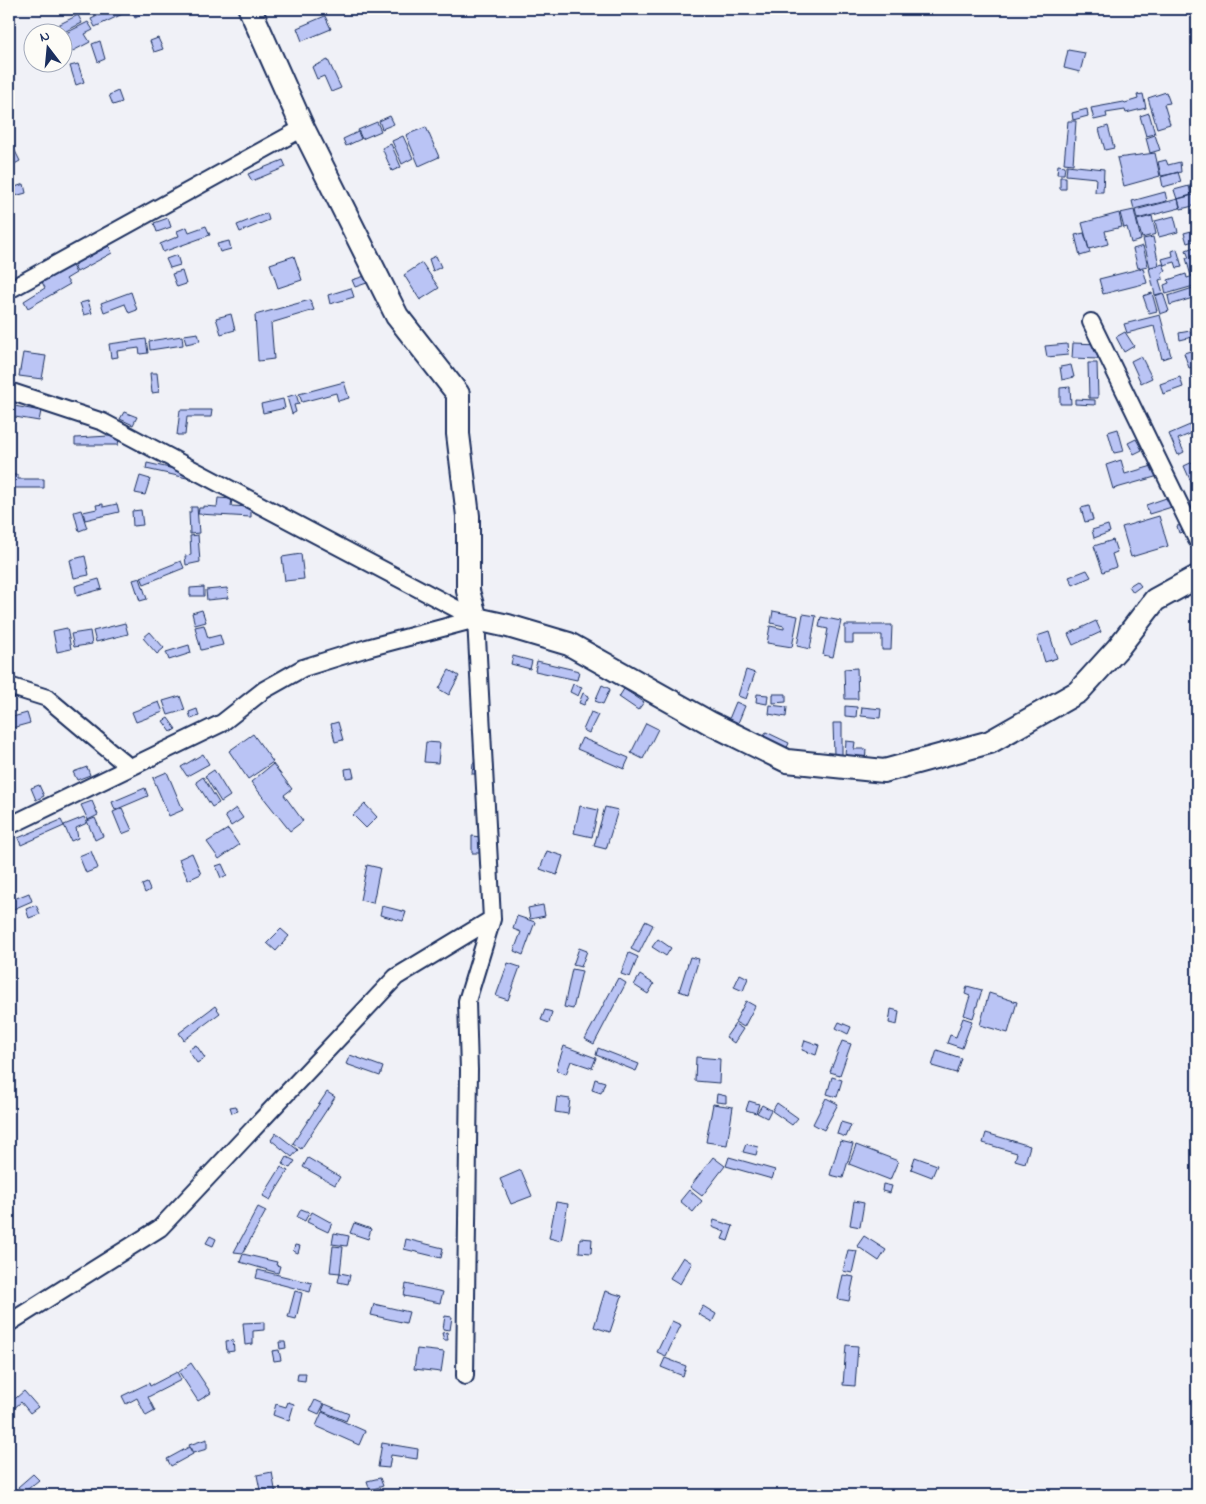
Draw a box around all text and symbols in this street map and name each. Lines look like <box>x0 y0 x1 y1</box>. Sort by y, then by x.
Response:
north arrow <box>22 22 72 72</box>
text: N <box>37 26 52 48</box>

